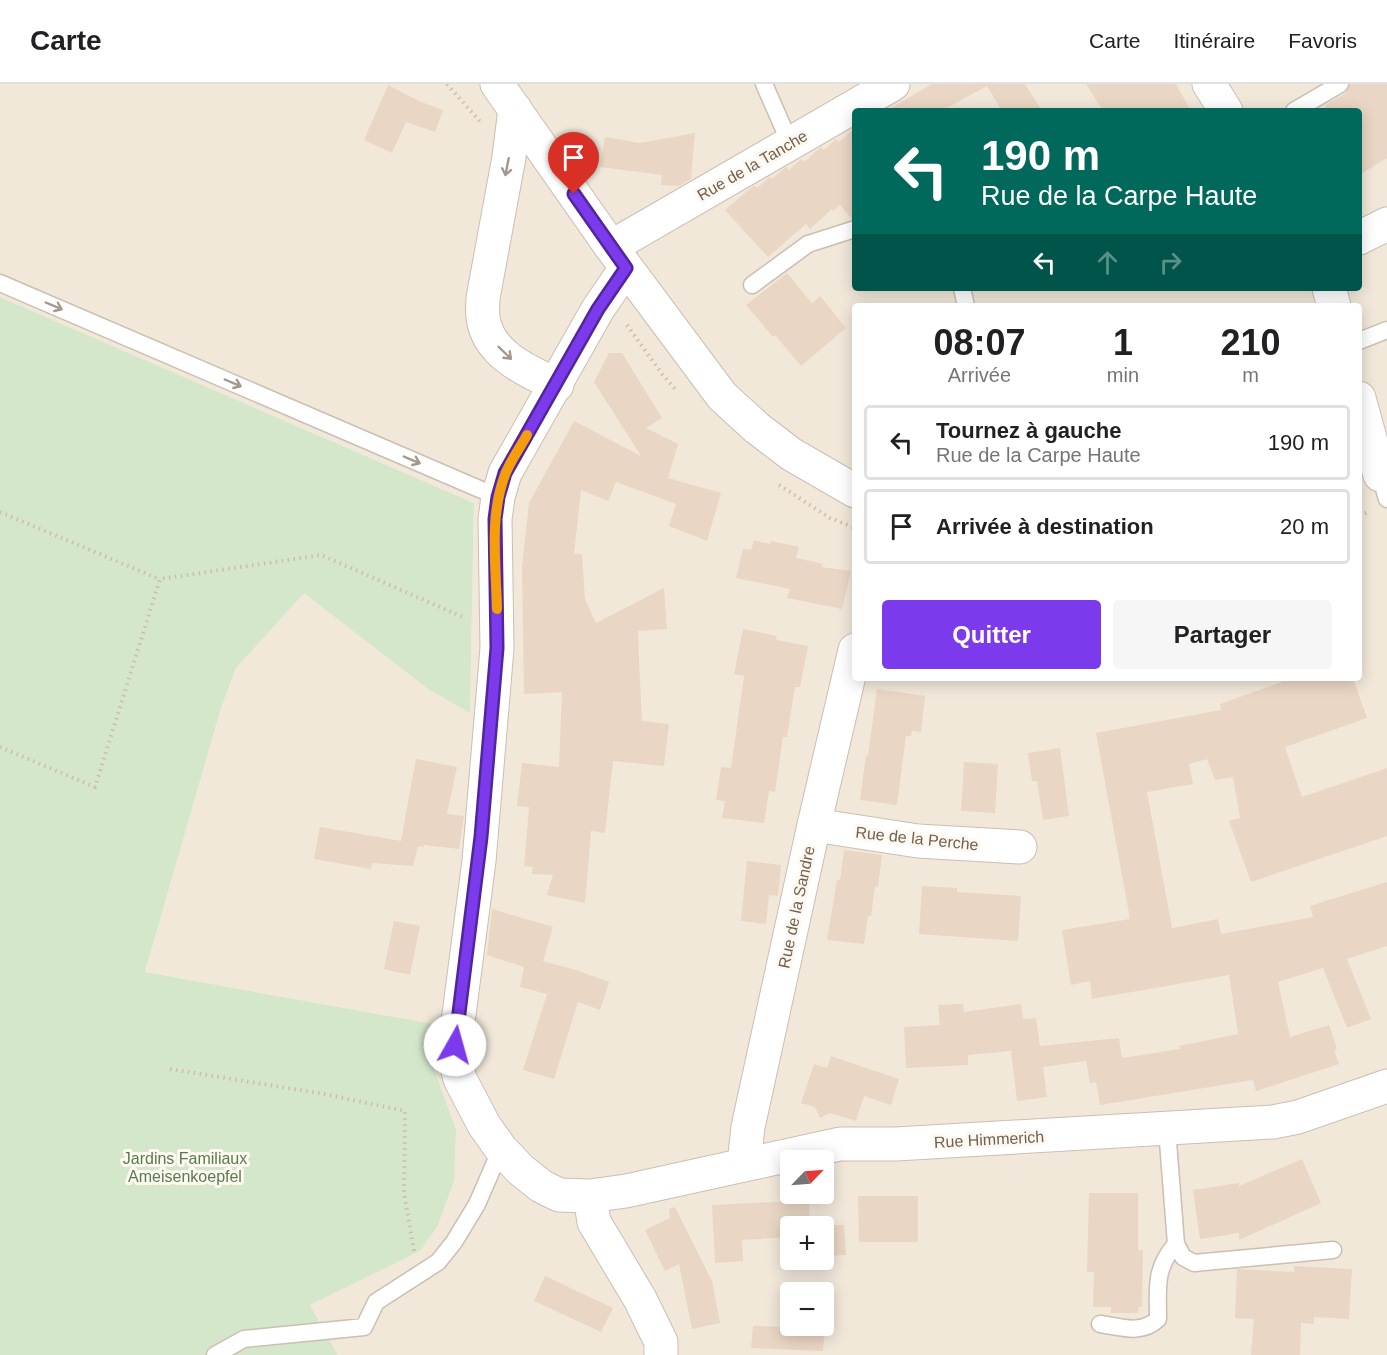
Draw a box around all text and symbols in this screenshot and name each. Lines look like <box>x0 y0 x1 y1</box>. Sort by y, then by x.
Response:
text: Carte <box>30 25 102 56</box>
text: Carte <box>1089 29 1140 52</box>
text: Itinéraire <box>1173 29 1255 52</box>
text: Favoris <box>1288 29 1357 52</box>
street label: Rue de la Tanche <box>694 127 810 204</box>
pin <box>548 132 599 194</box>
icon: left <box>882 132 960 210</box>
text: 190 m <box>981 132 1100 179</box>
icon: arrive <box>557 141 590 174</box>
one-way arrow <box>501 157 512 177</box>
text: Rue de la Carpe Haute <box>981 181 1257 211</box>
icon: left <box>1028 246 1061 279</box>
icon: ahead <box>1091 246 1124 279</box>
icon: right <box>1154 246 1187 279</box>
one-way arrow <box>44 301 62 312</box>
text: 08:07 <box>933 322 1025 363</box>
text: 1 <box>1113 322 1133 363</box>
text: 210 <box>1220 322 1281 363</box>
one-way arrow <box>497 346 512 361</box>
text: Arrivée <box>948 364 1011 386</box>
text: min <box>1107 364 1139 386</box>
text: m <box>1242 364 1259 386</box>
one-way arrow <box>223 378 242 389</box>
text: Tournez à gauche <box>936 418 1121 443</box>
icon: left <box>885 426 918 459</box>
text: 190 m <box>1268 430 1329 455</box>
text: Rue de la Carpe Haute <box>936 444 1141 466</box>
one-way arrow <box>403 455 421 466</box>
icon: arrive <box>885 510 918 543</box>
text: Arrivée à destination <box>936 514 1154 539</box>
text: 20 m <box>1280 514 1329 539</box>
button: Quitter <box>882 600 1101 669</box>
button: Partager <box>1113 600 1332 669</box>
street label: Rue de la Perche <box>855 824 979 853</box>
street label: Rue de la Sandre <box>775 844 818 970</box>
position arrow <box>423 1013 487 1077</box>
street label: Rue Himmerich <box>934 1128 1045 1151</box>
park label: Jardins Familiaux Ameisenkoepfel <box>123 1150 247 1185</box>
north arrow <box>780 1150 834 1204</box>
map controls <box>780 1150 834 1336</box>
button: + <box>780 1216 834 1270</box>
button: − <box>780 1282 834 1336</box>

